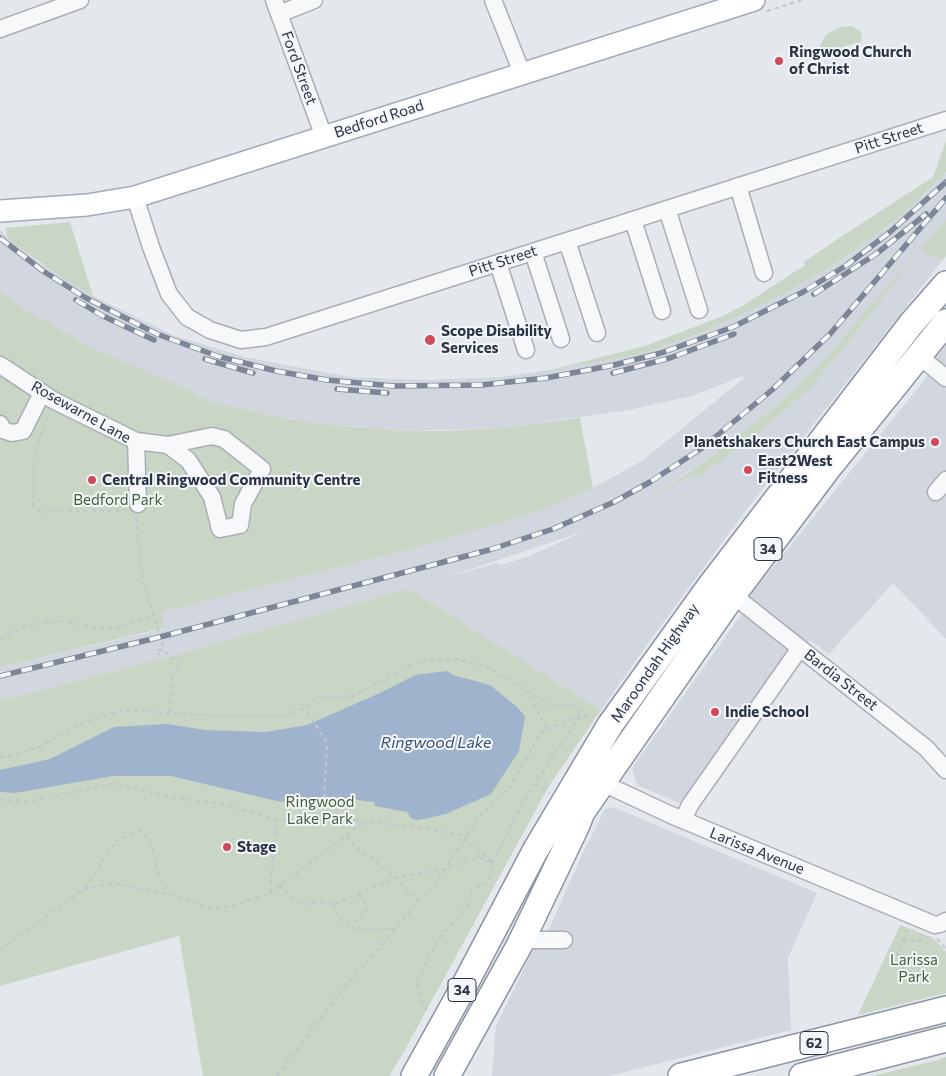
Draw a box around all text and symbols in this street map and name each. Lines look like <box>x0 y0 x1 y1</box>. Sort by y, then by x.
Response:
street label: Ford Street <box>277 29 321 107</box>
place label: Ringwood Church of Christ <box>789 43 912 78</box>
marker: Ringwood Church of Christ <box>773 55 785 67</box>
street label: Bedford Road <box>332 96 426 142</box>
street label: Pitt Street <box>853 118 925 158</box>
street label: Pitt Street <box>467 241 539 281</box>
place label: Scope Disability Services <box>441 322 552 357</box>
marker: Scope Disability Services <box>423 333 437 347</box>
street label: Rosewarne Lane <box>28 377 134 447</box>
place label: Planetshakers Church East Campus <box>684 433 925 451</box>
marker: Planetshakers Church East Campus <box>929 436 941 448</box>
place label: East2West Fitness <box>758 452 832 487</box>
marker: East2West Fitness <box>742 464 754 476</box>
place label: Central Ringwood Community Centre <box>102 471 361 489</box>
marker: Central Ringwood Community Centre <box>86 474 98 486</box>
park label: Bedford Park <box>73 491 163 509</box>
road number: 34 <box>754 538 782 560</box>
street label: Maroondah Highway <box>607 600 703 726</box>
street label: Bardia Street <box>800 646 882 714</box>
place label: Indie School <box>725 703 809 721</box>
marker: Indie School <box>709 706 721 718</box>
water label: Ringwood Lake <box>380 733 492 753</box>
park label: Ringwood Lake Park <box>286 793 354 828</box>
street label: Larissa Avenue <box>707 824 807 878</box>
place label: Stage <box>237 838 276 856</box>
marker: Stage <box>221 841 233 853</box>
park label: Larissa Park <box>890 951 938 986</box>
road number: 34 <box>448 978 476 1002</box>
road number: 62 <box>800 1032 828 1054</box>

